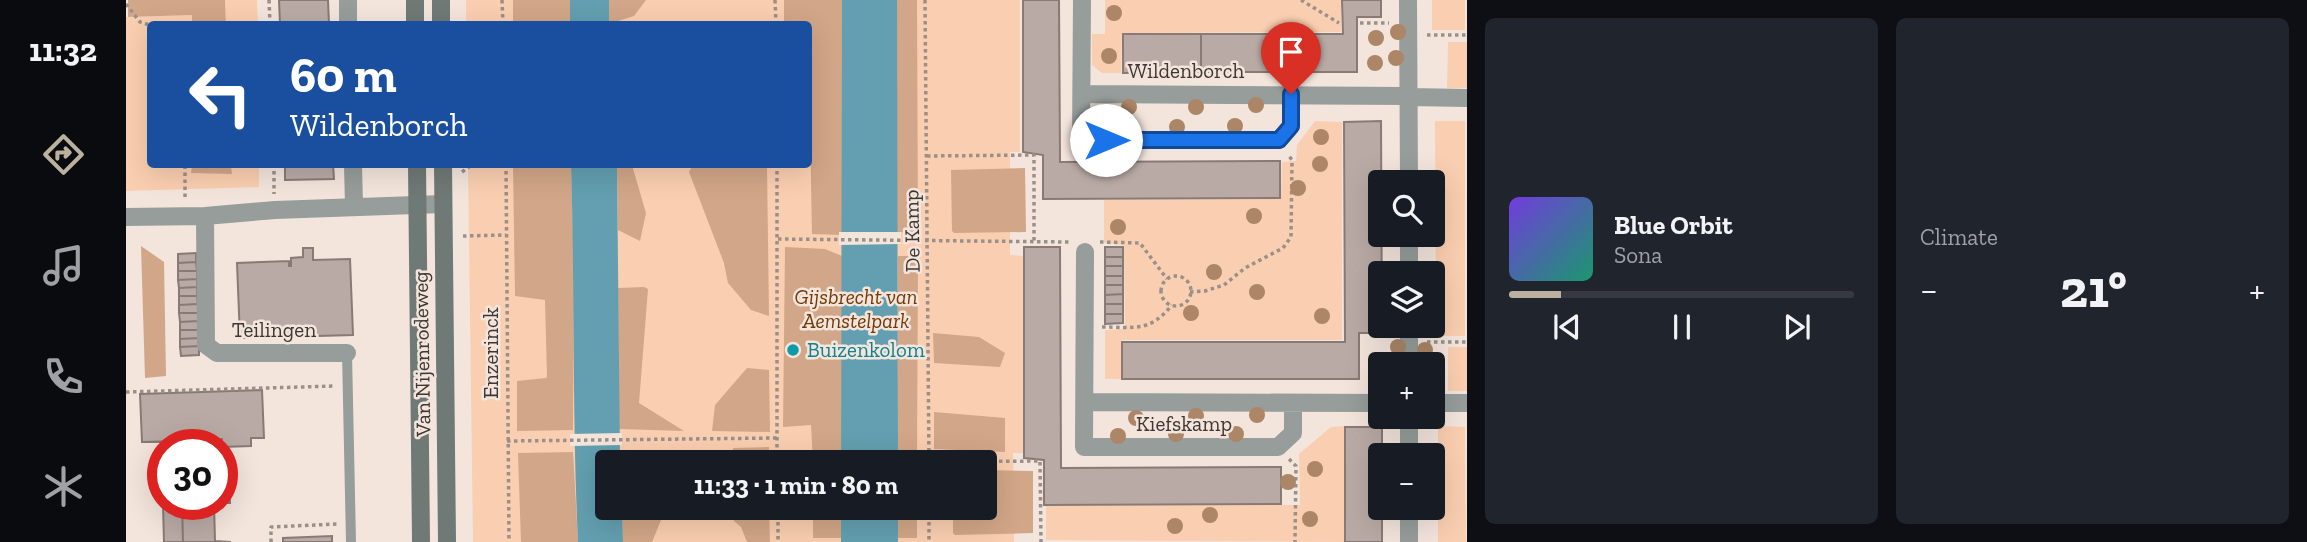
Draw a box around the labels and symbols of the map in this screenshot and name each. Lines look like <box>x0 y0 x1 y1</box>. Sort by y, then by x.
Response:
pin <box>1261 22 1321 94</box>
street label: Wildenborch <box>1128 58 1244 83</box>
position arrow <box>1069 103 1143 177</box>
street label: De Kamp <box>898 189 925 273</box>
street label: Van Nijenrodeweg <box>408 271 436 438</box>
park label: Gijsbrecht van Aemstelpark <box>795 284 917 333</box>
street label: Enzerinck <box>478 307 503 399</box>
street label: Teilingen <box>232 317 316 342</box>
place label: Buizenkolom <box>807 337 925 362</box>
marker: Buizenkolom <box>785 342 801 358</box>
street label: Kiefskamp <box>1136 411 1232 436</box>
speed limit sign: 30 <box>147 429 238 520</box>

